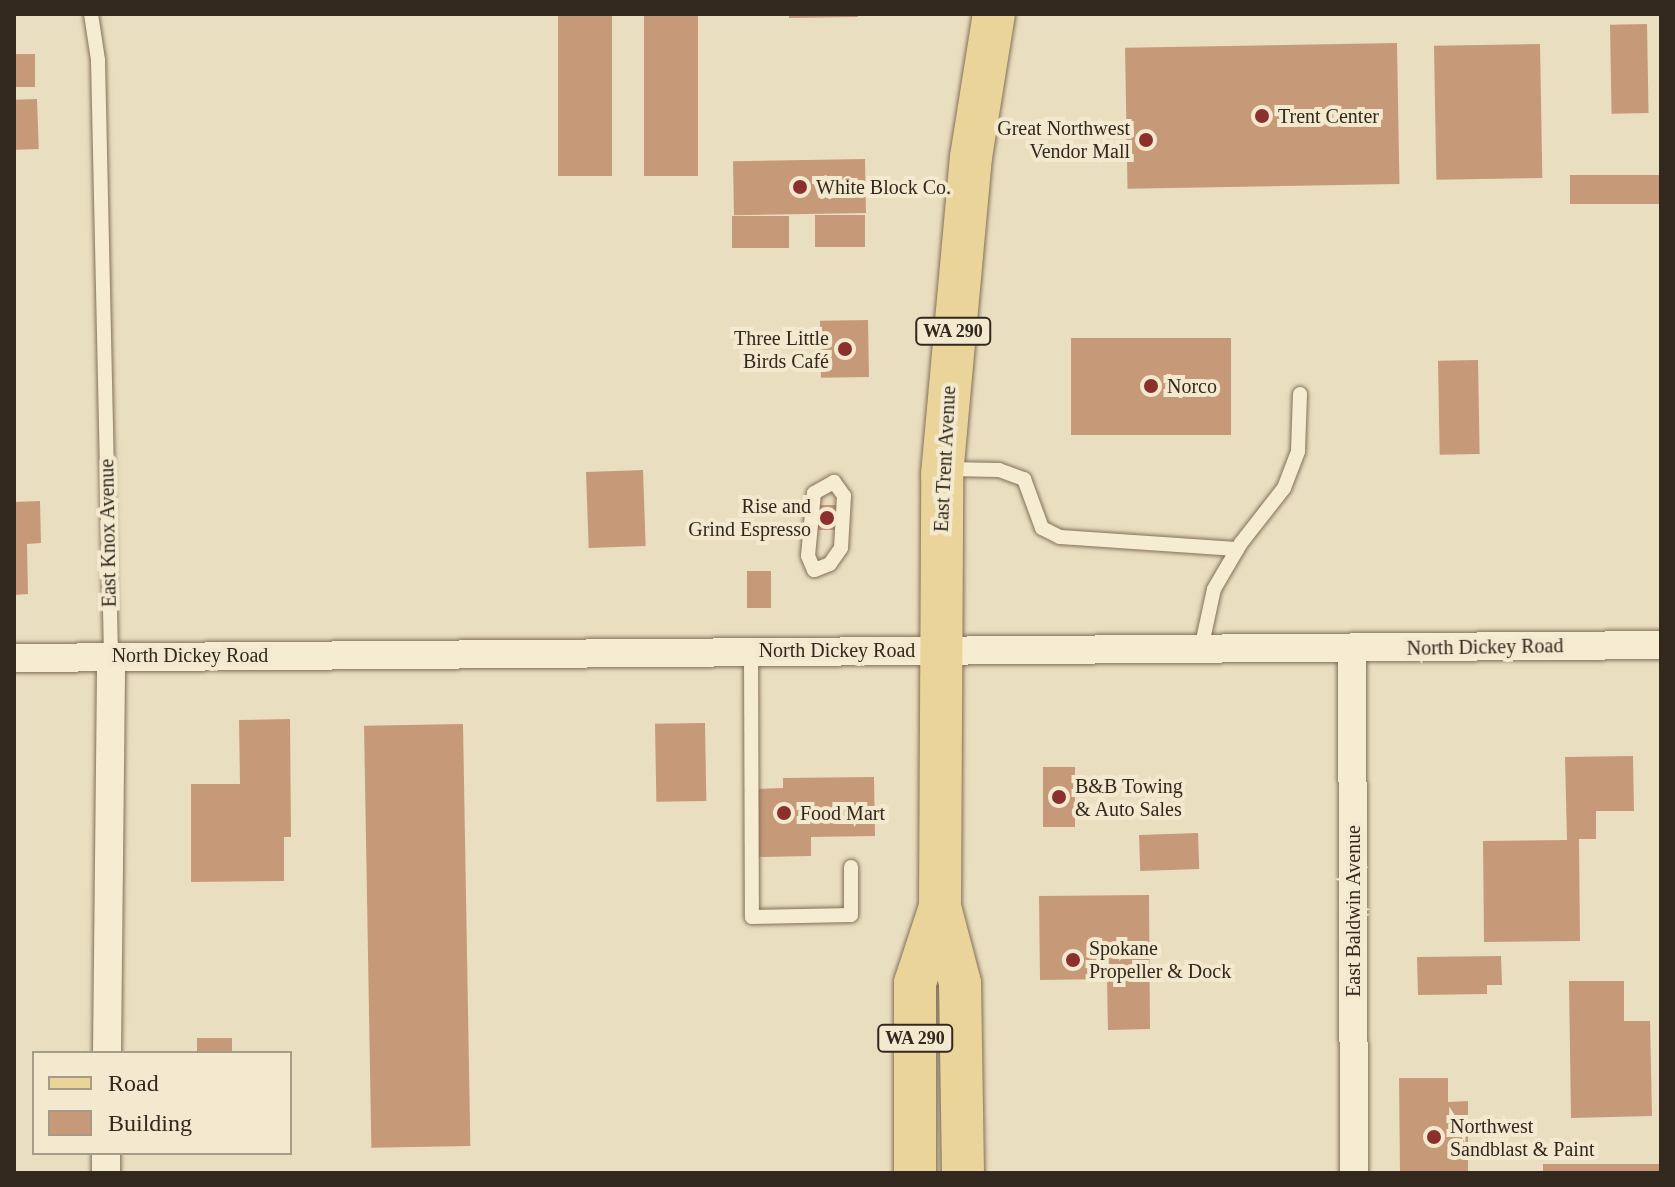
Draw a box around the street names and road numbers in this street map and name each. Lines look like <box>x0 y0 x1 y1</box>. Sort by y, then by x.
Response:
road number: WA 290 <box>913 317 993 345</box>
street label: East Trent Avenue <box>929 385 961 533</box>
street label: East Knox Avenue <box>95 458 121 608</box>
street label: North Dickey Road <box>1406 634 1564 660</box>
street label: North Dickey Road <box>759 638 915 662</box>
street label: North Dickey Road <box>112 643 268 667</box>
street label: East Baldwin Avenue <box>1341 825 1365 997</box>
road number: WA 290 <box>875 1024 955 1052</box>

